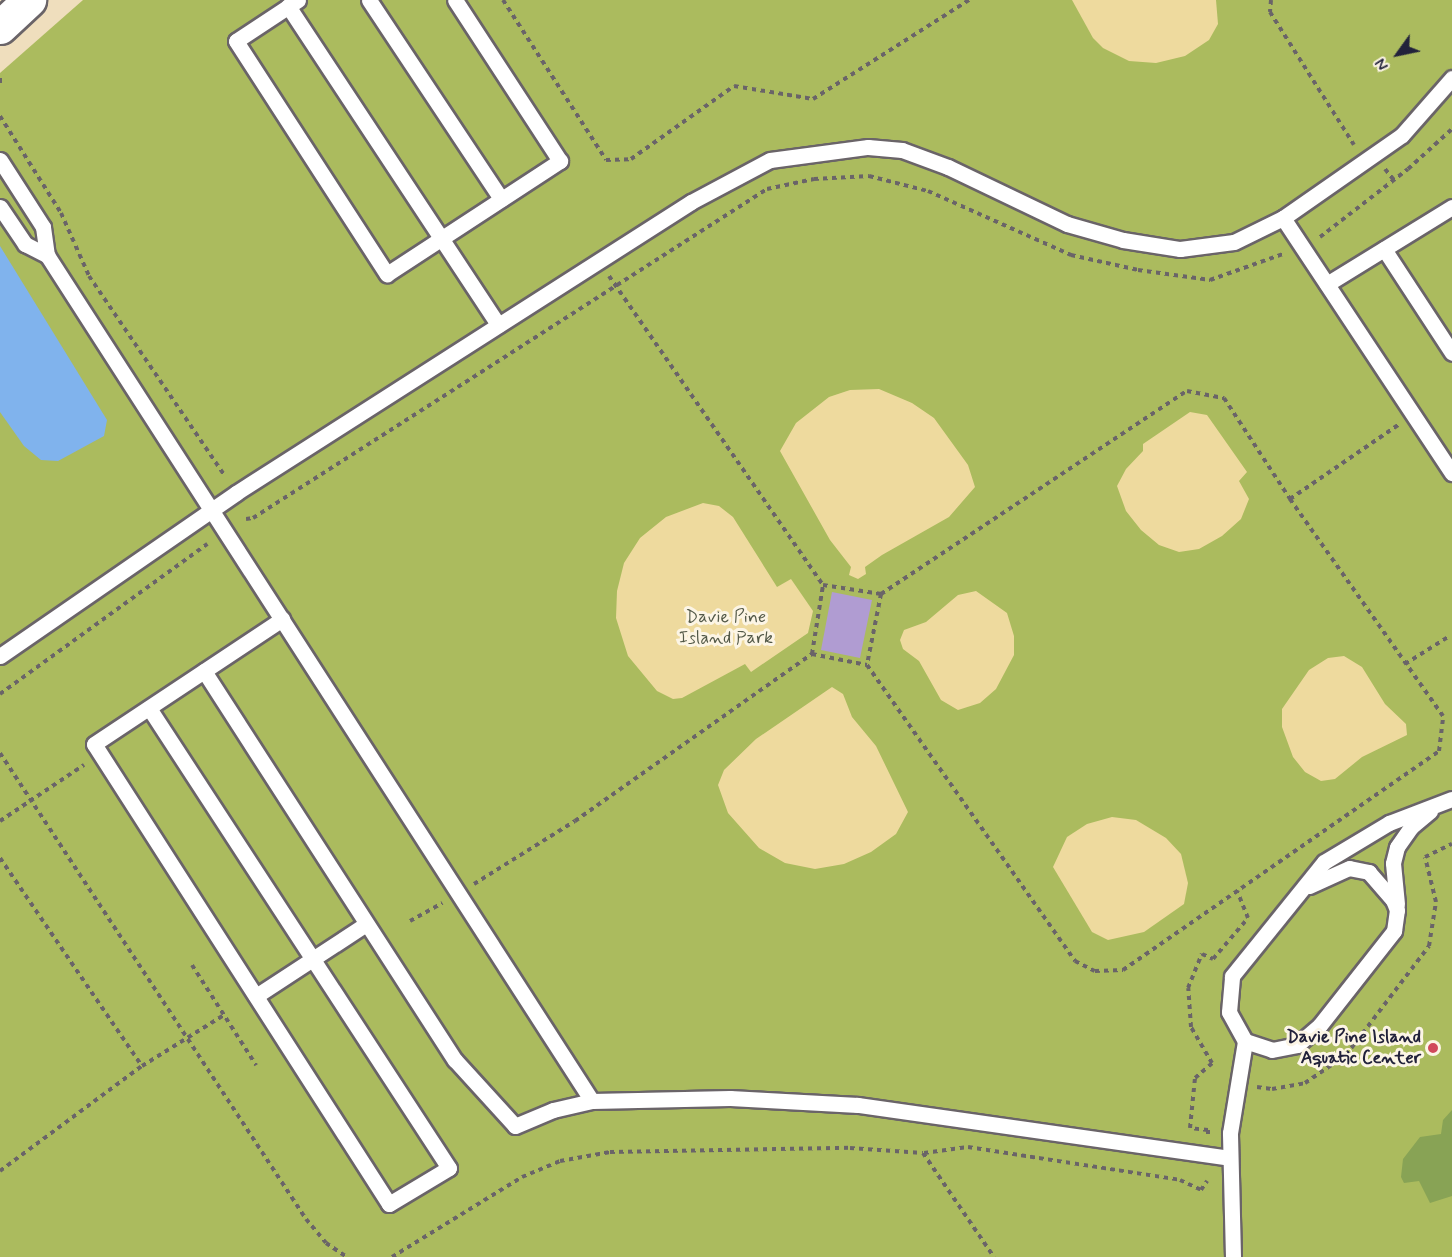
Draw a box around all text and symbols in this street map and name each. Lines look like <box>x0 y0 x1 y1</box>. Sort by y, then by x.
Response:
north arrow <box>1368 24 1428 84</box>
text: N <box>1371 54 1394 74</box>
park label: Davie Pine Island Park <box>679 607 773 650</box>
place label: Davie Pine Island Aquatic Center <box>1283 1027 1421 1070</box>
marker: Davie Pine Island Aquatic Center <box>1426 1041 1440 1055</box>

